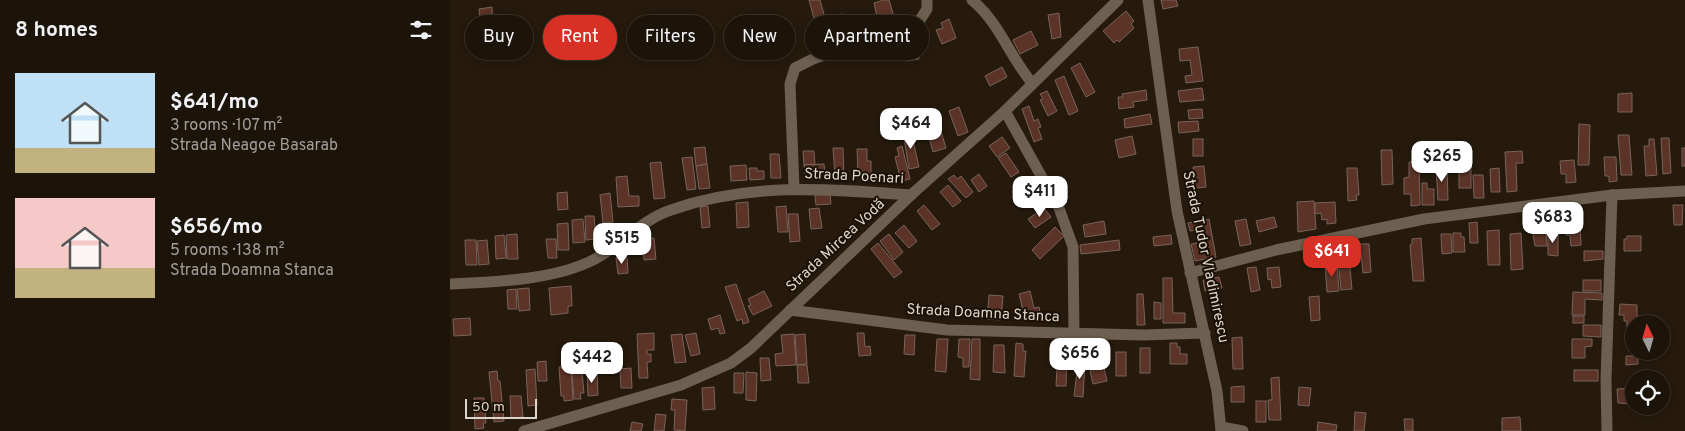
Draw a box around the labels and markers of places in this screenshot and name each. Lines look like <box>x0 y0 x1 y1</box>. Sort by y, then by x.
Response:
pin: $464 <box>881 108 941 150</box>
pin: $265 <box>1412 140 1472 183</box>
pin: $411 <box>1010 176 1070 218</box>
pin: $683 <box>1523 202 1583 244</box>
pin: $515 <box>592 222 652 265</box>
pin: $641 <box>1302 236 1362 278</box>
pin: $656 <box>1050 338 1110 380</box>
pin: $442 <box>562 342 622 384</box>

